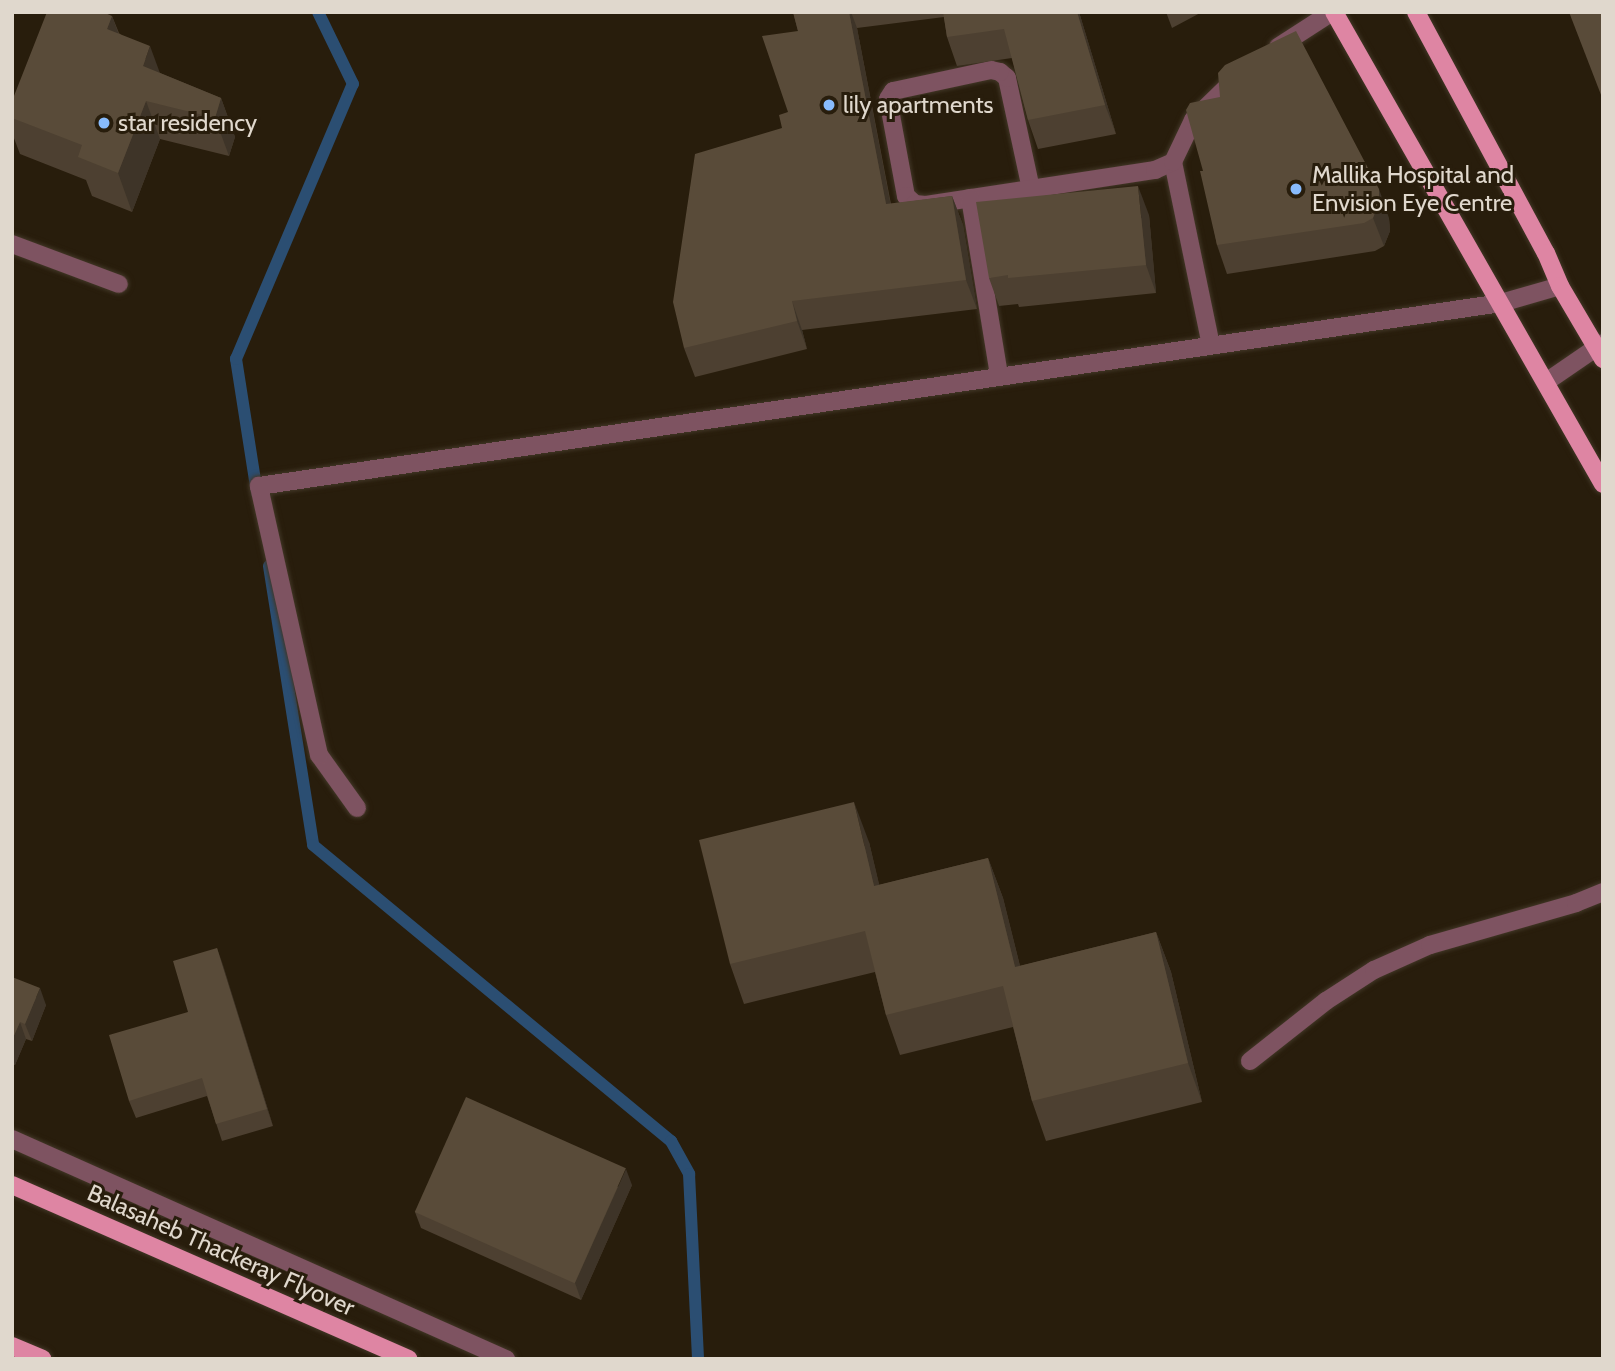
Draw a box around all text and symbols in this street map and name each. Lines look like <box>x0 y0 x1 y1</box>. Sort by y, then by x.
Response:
place label: lily apartments <box>843 91 993 119</box>
marker: lily apartments <box>821 97 837 113</box>
place label: star residency <box>118 109 257 137</box>
marker: star residency <box>96 115 112 131</box>
place label: Mallika Hospital and Envision Eye Centre <box>1312 161 1514 217</box>
marker: Mallika Hospital and Envision Eye Centre <box>1286 179 1306 199</box>
street label: Balasaheb Thackeray Flyover <box>83 1178 359 1322</box>

